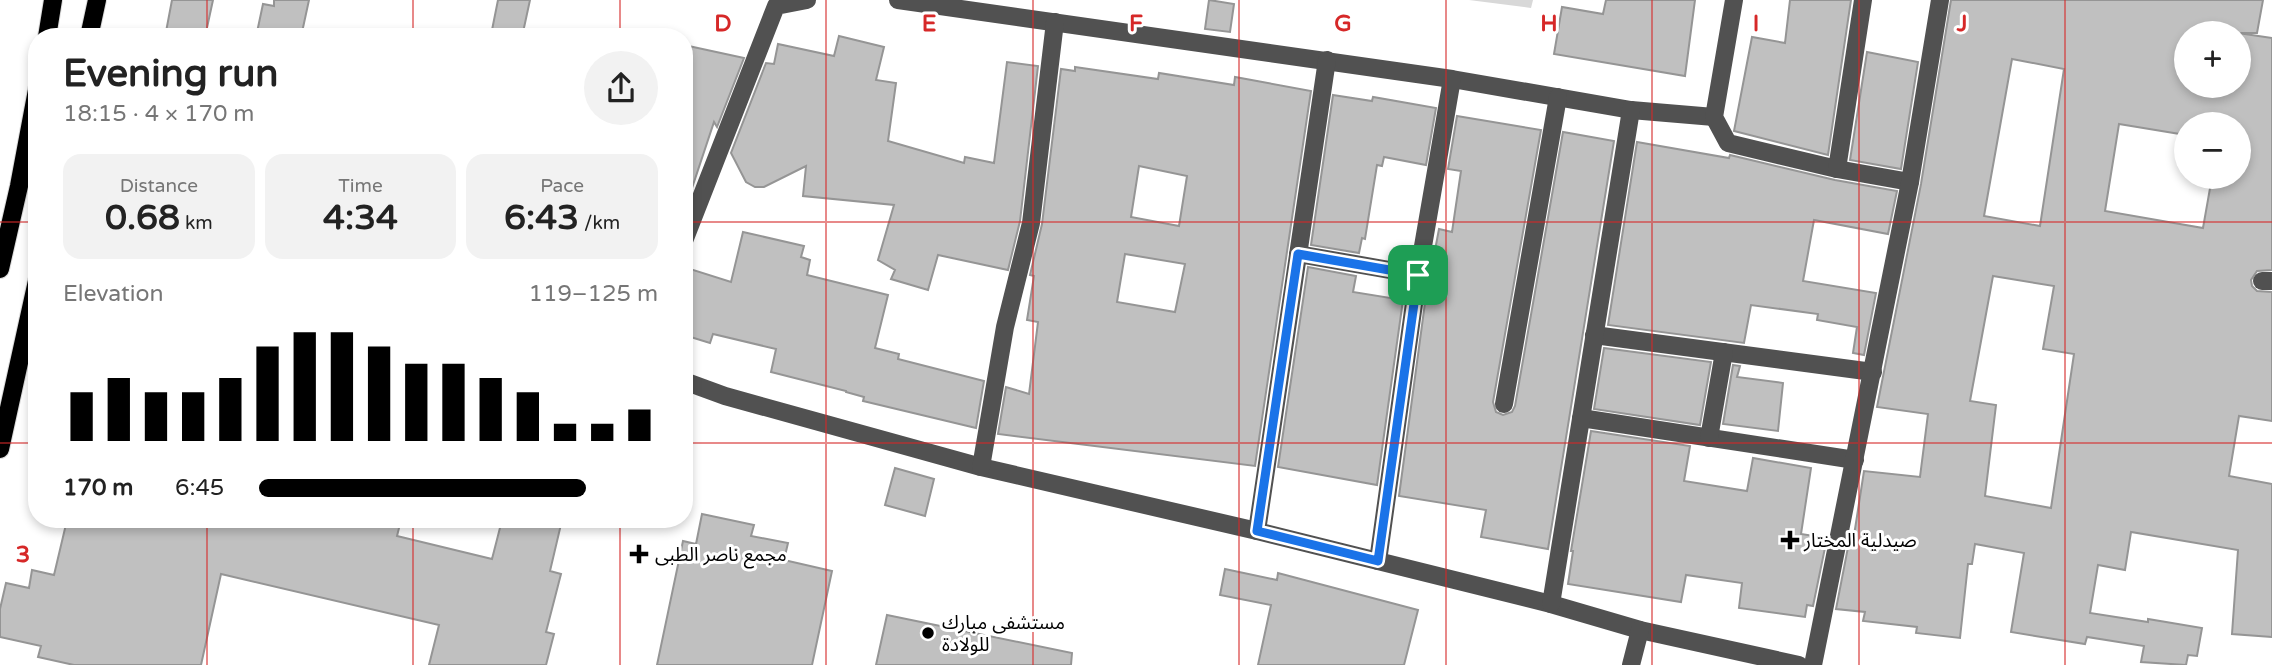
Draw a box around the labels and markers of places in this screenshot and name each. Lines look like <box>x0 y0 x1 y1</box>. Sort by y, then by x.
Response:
pin <box>1388 245 1448 305</box>
place label: صيدلية المختار <box>1803 530 1917 552</box>
marker: صيدلية المختار <box>1782 532 1798 548</box>
marker: مجمع ناصر الطبى <box>629 544 649 564</box>
place label: مجمع ناصر الطبى <box>655 544 787 569</box>
place label: مستشفى مبارك للولادة <box>942 612 1065 656</box>
marker: مستشفى مبارك للولادة <box>920 625 936 641</box>

